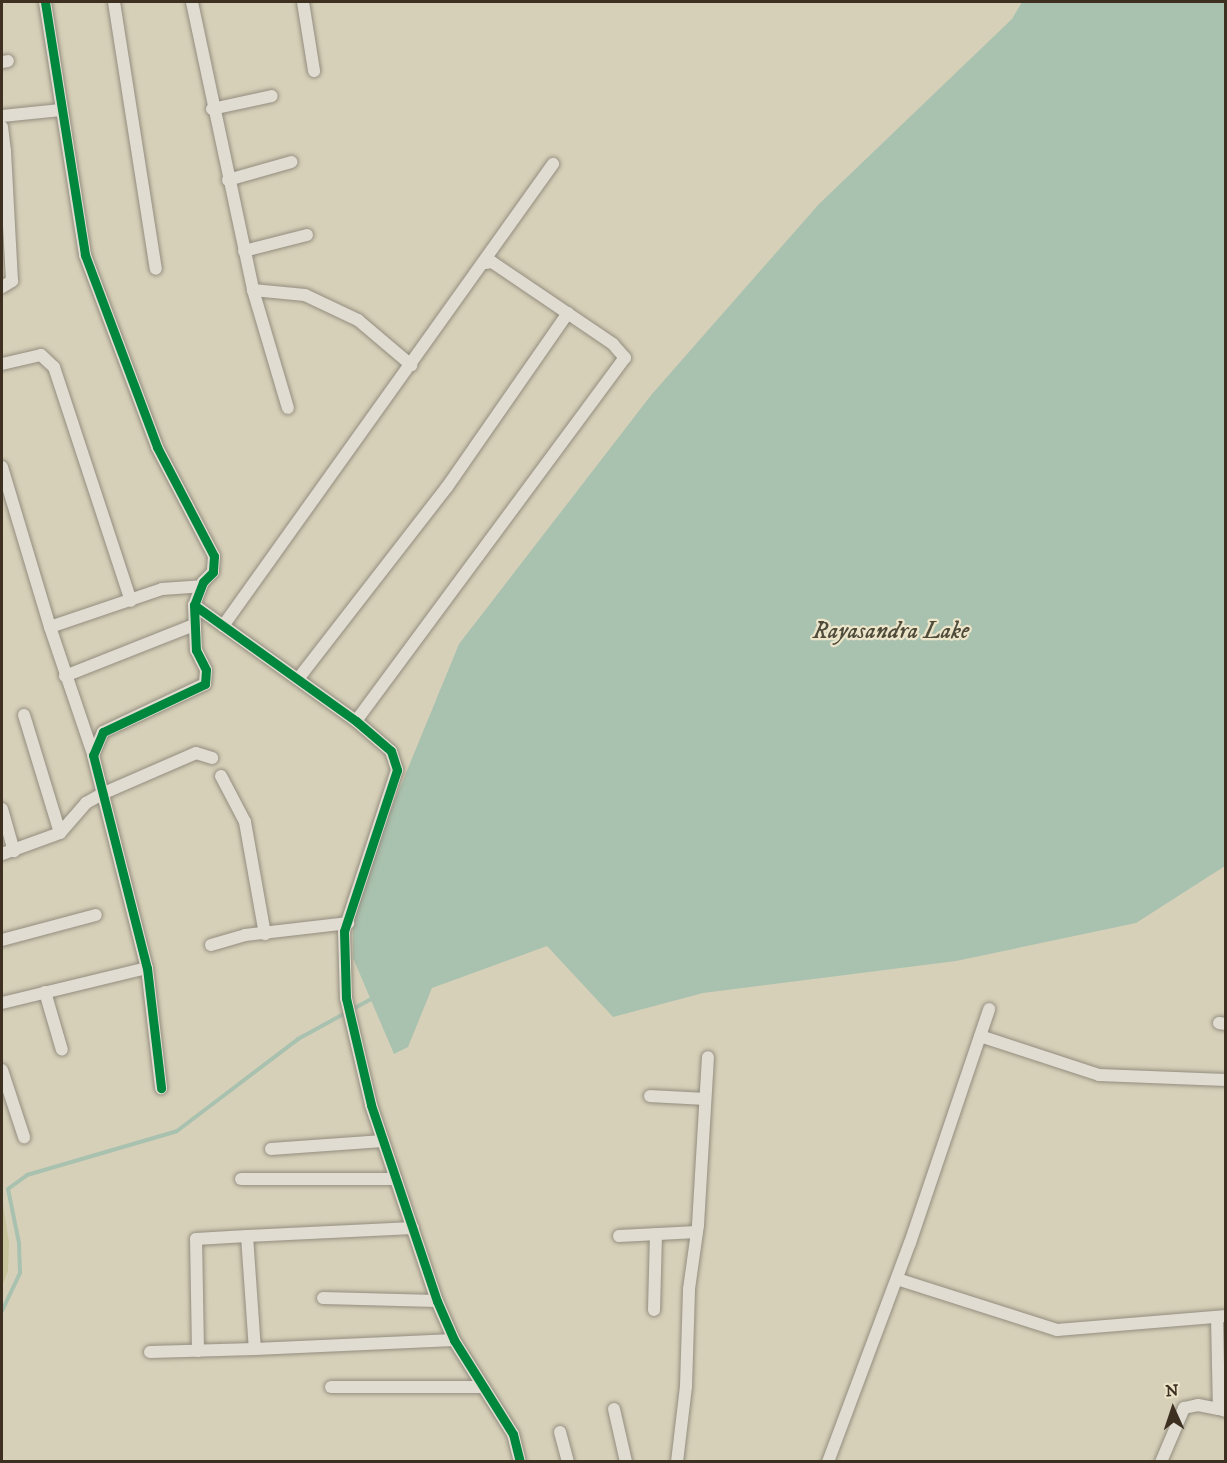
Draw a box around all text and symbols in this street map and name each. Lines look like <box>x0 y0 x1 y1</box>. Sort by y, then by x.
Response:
water label: Rayasandra Lake <box>813 618 969 646</box>
north arrow <box>1143 1379 1203 1439</box>
text: N <box>1165 1381 1179 1401</box>

